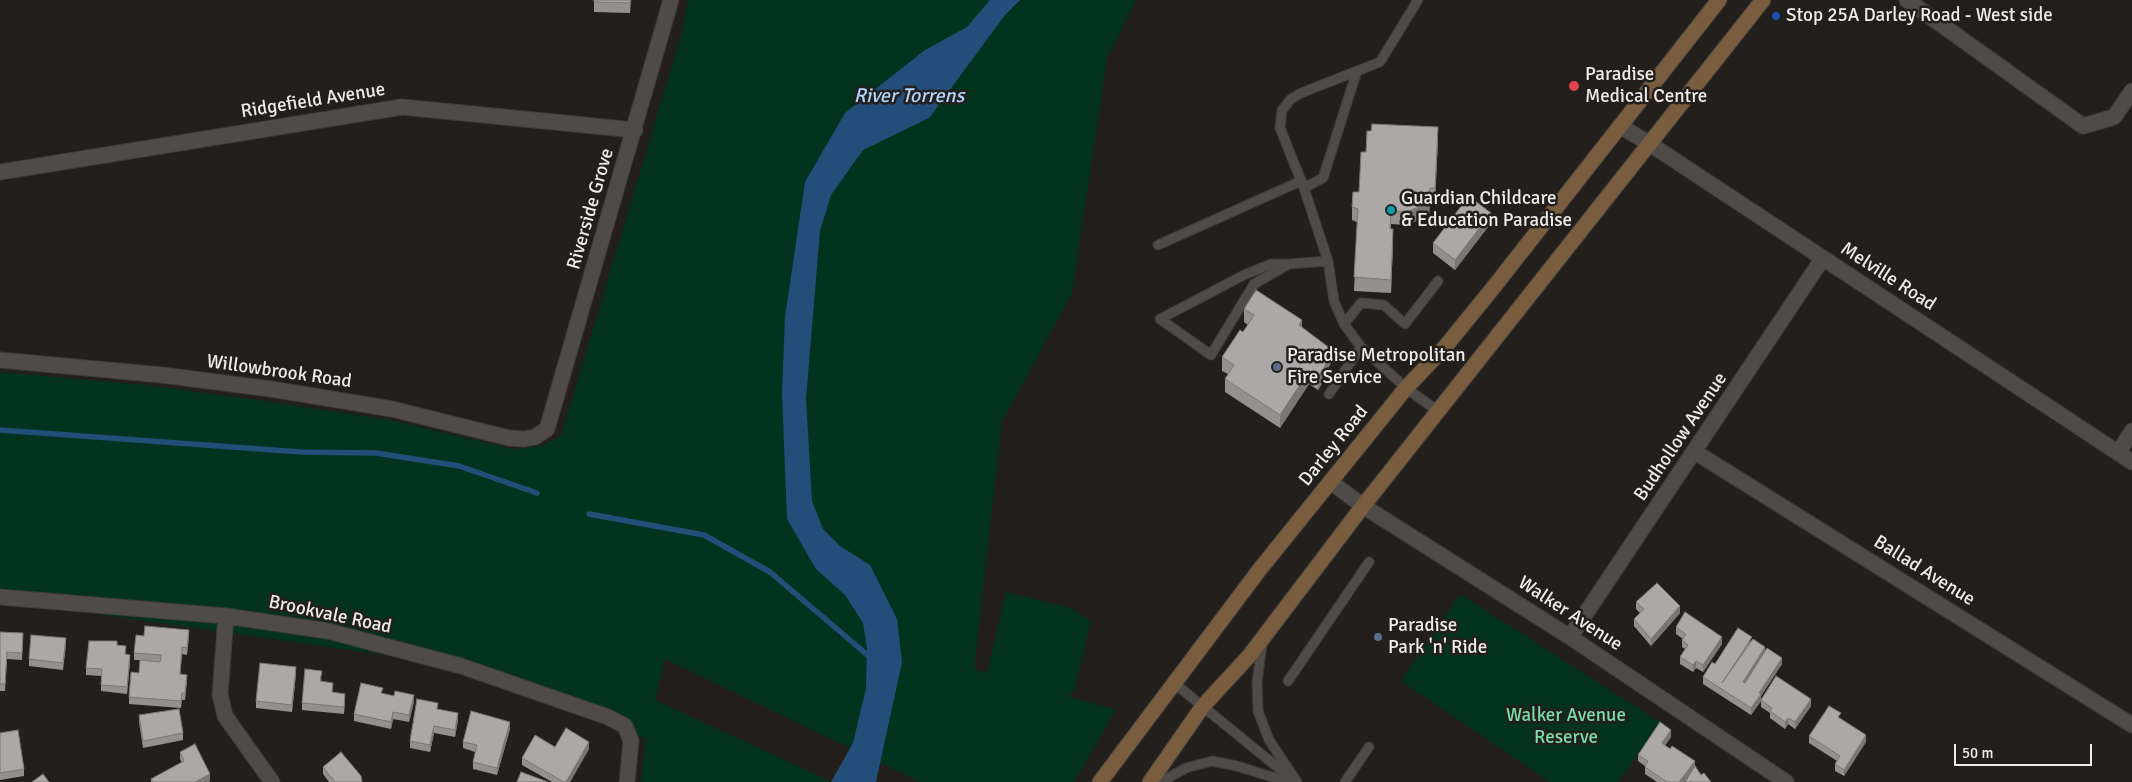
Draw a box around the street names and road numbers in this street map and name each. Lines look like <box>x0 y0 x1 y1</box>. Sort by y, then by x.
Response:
street label: Ridgefield Avenue <box>239 78 387 124</box>
street label: Riverside Grove <box>563 146 619 272</box>
street label: Melville Road <box>1836 238 1940 316</box>
street label: Willowbrook Road <box>205 351 353 393</box>
street label: Budhollow Avenue <box>1630 368 1732 506</box>
street label: Darley Road <box>1295 401 1373 491</box>
street label: Ballad Avenue <box>1869 531 1979 611</box>
street label: Walker Avenue <box>1513 572 1627 656</box>
street label: Brookvale Road <box>266 591 394 639</box>

